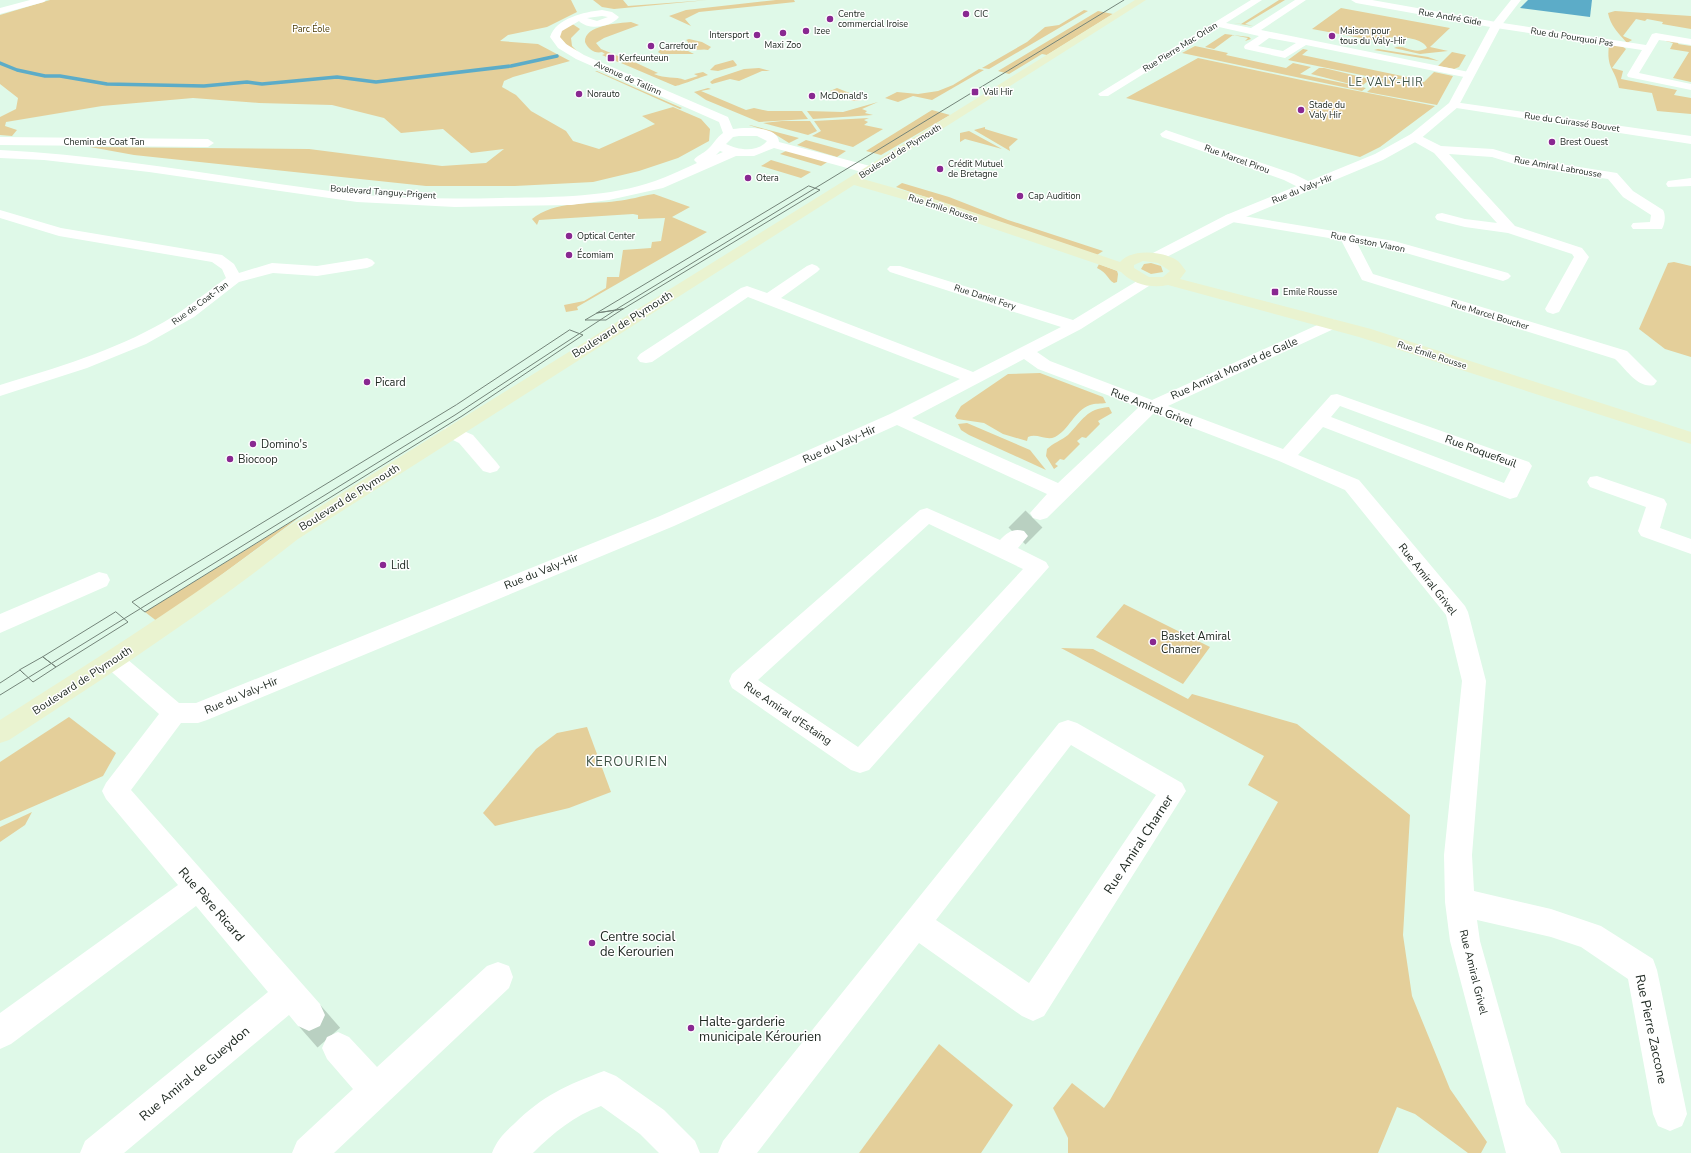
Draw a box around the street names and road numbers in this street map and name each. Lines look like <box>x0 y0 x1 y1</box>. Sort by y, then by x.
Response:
street label: Rue André Gide <box>1417 6 1483 29</box>
street label: Rue Pierre Mac Orlan <box>1140 19 1220 75</box>
street label: Rue du Pourquoi Pas <box>1530 25 1614 49</box>
street label: Avenue de Tallinn <box>592 58 664 98</box>
street label: Rue du Cuirassé Bouvet <box>1524 109 1621 135</box>
street label: Boulevard de Plymouth <box>857 121 943 181</box>
street label: Chemin de Coat Tan <box>63 136 145 148</box>
street label: Rue Marcel Pirou <box>1203 142 1271 176</box>
street label: Rue Amiral Labrousse <box>1513 153 1603 181</box>
street label: Rue du Valy-Hir <box>1270 171 1335 207</box>
street label: Boulevard Tanguy-Prigent <box>330 182 437 202</box>
street label: Rue Émile Rousse <box>907 190 980 225</box>
street label: Rue Gaston Viaron <box>1330 229 1406 255</box>
street label: Rue de Coat-Tan <box>169 278 231 328</box>
street label: Rue Daniel Fery <box>953 281 1018 313</box>
street label: Boulevard de Plymouth <box>569 287 675 361</box>
street label: Rue Marcel Boucher <box>1449 297 1531 333</box>
street label: Rue Amiral Morard de Galle <box>1168 334 1300 403</box>
street label: Rue Émile Rousse <box>1396 337 1469 372</box>
street label: Rue Amiral Grivel <box>1108 385 1196 430</box>
street label: Rue du Valy-Hir <box>800 422 878 467</box>
street label: Rue Roquefeuil <box>1443 432 1519 472</box>
street label: Boulevard de Plymouth <box>296 460 402 534</box>
street label: Rue Amiral Grivel <box>1395 540 1461 619</box>
street label: Rue du Valy-Hir <box>502 550 580 593</box>
street label: Boulevard de Plymouth <box>30 643 135 718</box>
street label: Rue du Valy-Hir <box>202 673 280 718</box>
street label: Rue Amiral d'Estaing <box>741 678 835 749</box>
street label: Rue Amiral Charner <box>1100 791 1178 898</box>
street label: Rue Père Ricard <box>174 864 248 946</box>
street label: Rue Amiral Grivel <box>1456 928 1492 1017</box>
street label: Rue Pierre Zaccone <box>1631 973 1671 1086</box>
street label: Rue Amiral de Gueydon <box>136 1022 254 1125</box>

